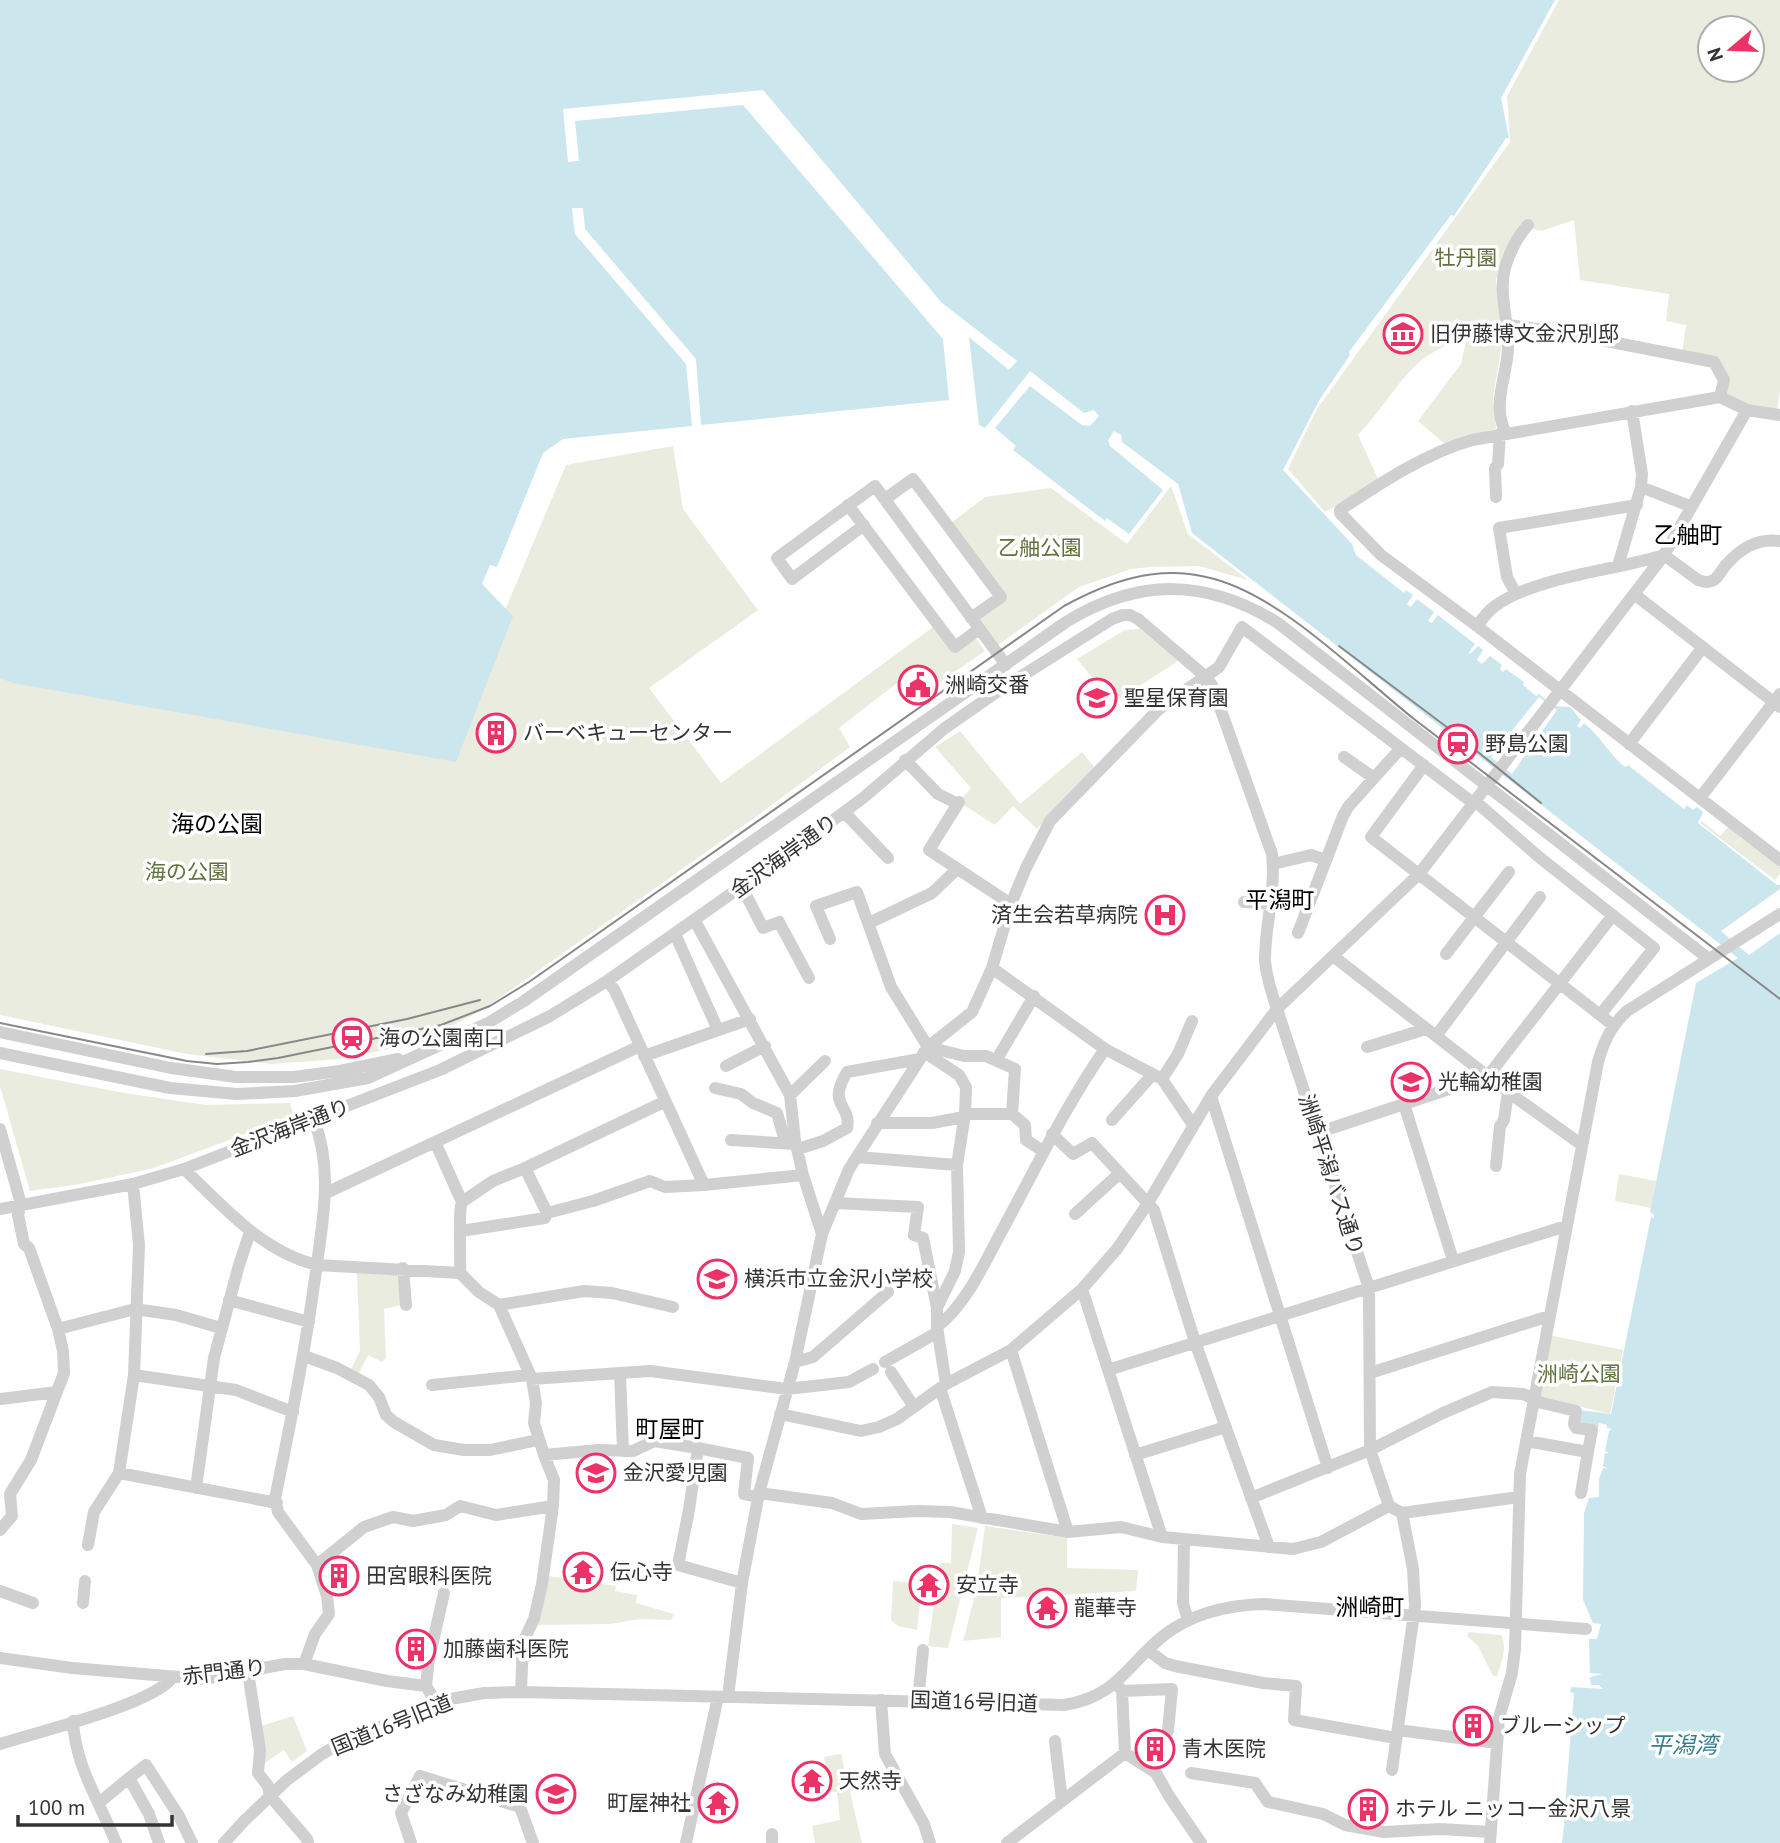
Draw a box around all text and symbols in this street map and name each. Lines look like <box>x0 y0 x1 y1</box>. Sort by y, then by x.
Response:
north arrow <box>1696 14 1766 84</box>
text: N <box>1702 45 1728 64</box>
park label: 牡丹園 <box>1435 244 1498 271</box>
museum icon: 旧伊藤博文金沢別邸 <box>1382 313 1424 355</box>
place label: 旧伊藤博文金沢別邸 <box>1430 320 1619 347</box>
district label: 乙舳町 <box>1654 520 1723 549</box>
park label: 乙舳公園 <box>998 534 1082 561</box>
public building icon: 洲崎交番 <box>897 664 939 706</box>
place label: 洲崎交番 <box>945 671 1029 698</box>
school or university icon: 聖星保育園 <box>1076 677 1118 719</box>
place label: 聖星保育園 <box>1124 684 1229 711</box>
building icon: バーベキューセンター <box>475 712 517 754</box>
place label: バーベキューセンター <box>523 719 733 746</box>
station icon: 野島公園 <box>1437 723 1479 765</box>
place label: 野島公園 <box>1485 730 1569 757</box>
street label: 金沢海岸通り <box>725 808 843 904</box>
district label: 海の公園 <box>171 809 263 838</box>
park label: 海の公園 <box>145 858 229 885</box>
district label: 平潟町 <box>1246 885 1315 914</box>
hospital icon: 済生会若草病院 <box>1144 894 1186 936</box>
place label: 済生会若草病院 <box>991 901 1138 928</box>
station icon: 海の公園南口 <box>331 1017 373 1059</box>
place label: 海の公園南口 <box>379 1024 505 1051</box>
school or university icon: 光輪幼稚園 <box>1390 1061 1432 1103</box>
place label: 光輪幼稚園 <box>1438 1068 1543 1095</box>
street label: 洲崎平潟バス通り <box>1293 1091 1370 1259</box>
street label: 金沢海岸通り <box>226 1092 353 1163</box>
school or university icon: 横浜市立金沢小学校 <box>696 1258 738 1300</box>
place label: 横浜市立金沢小学校 <box>744 1265 933 1292</box>
park label: 洲崎公園 <box>1537 1360 1621 1387</box>
district label: 町屋町 <box>636 1414 705 1443</box>
school or university icon: 金沢愛児園 <box>575 1452 617 1494</box>
place label: 金沢愛児園 <box>623 1459 728 1486</box>
temple icon: 伝心寺 <box>562 1551 604 1593</box>
building icon: 田宮眼科医院 <box>318 1555 360 1597</box>
place label: 伝心寺 <box>610 1558 673 1585</box>
place label: 田宮眼科医院 <box>366 1562 492 1589</box>
temple icon: 安立寺 <box>908 1564 950 1606</box>
place label: 安立寺 <box>956 1571 1019 1598</box>
temple icon: 龍華寺 <box>1026 1587 1068 1629</box>
district label: 洲崎町 <box>1336 1592 1405 1621</box>
place label: 龍華寺 <box>1074 1594 1137 1621</box>
building icon: 加藤歯科医院 <box>395 1628 437 1670</box>
place label: 加藤歯科医院 <box>443 1635 569 1662</box>
street label: 赤門通り <box>181 1653 267 1690</box>
street label: 国道16号旧道 <box>910 1686 1038 1717</box>
street label: 国道16号旧道 <box>327 1688 456 1761</box>
building icon: ブルーシップ <box>1452 1705 1494 1747</box>
place label: ブルーシップ <box>1500 1712 1626 1739</box>
building icon: 青木医院 <box>1134 1728 1176 1770</box>
water label: 平潟湾 <box>1649 1730 1722 1759</box>
place label: 青木医院 <box>1182 1735 1266 1762</box>
temple icon: 天然寺 <box>791 1760 833 1802</box>
place label: 天然寺 <box>839 1767 902 1794</box>
school or university icon: さざなみ幼稚園 <box>535 1773 577 1815</box>
place label: さざなみ幼稚園 <box>382 1780 529 1807</box>
temple icon: 町屋神社 <box>697 1782 739 1824</box>
scale bar <box>18 1784 172 1828</box>
building icon: ホテル ニッコー金沢八景 <box>1347 1788 1389 1830</box>
place label: 町屋神社 <box>607 1789 691 1816</box>
text: 100 m <box>28 1794 85 1821</box>
place label: ホテル ニッコー金沢八景 <box>1395 1795 1632 1822</box>

